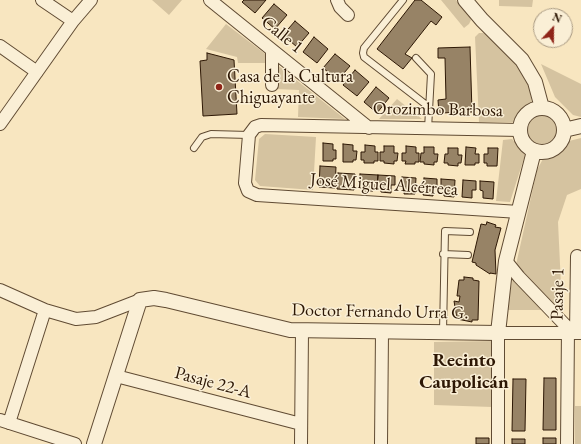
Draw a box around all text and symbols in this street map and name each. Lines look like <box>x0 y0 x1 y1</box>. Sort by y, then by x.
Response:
north arrow <box>533 8 573 48</box>
text: N <box>550 10 564 26</box>
street label: Calle 1 <box>257 12 307 58</box>
place label: Casa de la Cultura Chiguayante <box>227 66 353 108</box>
marker: Casa de la Cultura Chiguayante <box>214 82 224 92</box>
street label: Orozimbo Barbosa <box>373 98 503 122</box>
street label: José Miguel Alcérreca <box>309 169 459 201</box>
street label: Pasaje 1 <box>547 268 569 320</box>
street label: Doctor Fernando Urra G. <box>291 300 469 324</box>
district label: Recinto Caupolicán <box>419 350 509 394</box>
street label: Pasaje 22-A <box>172 362 254 404</box>

